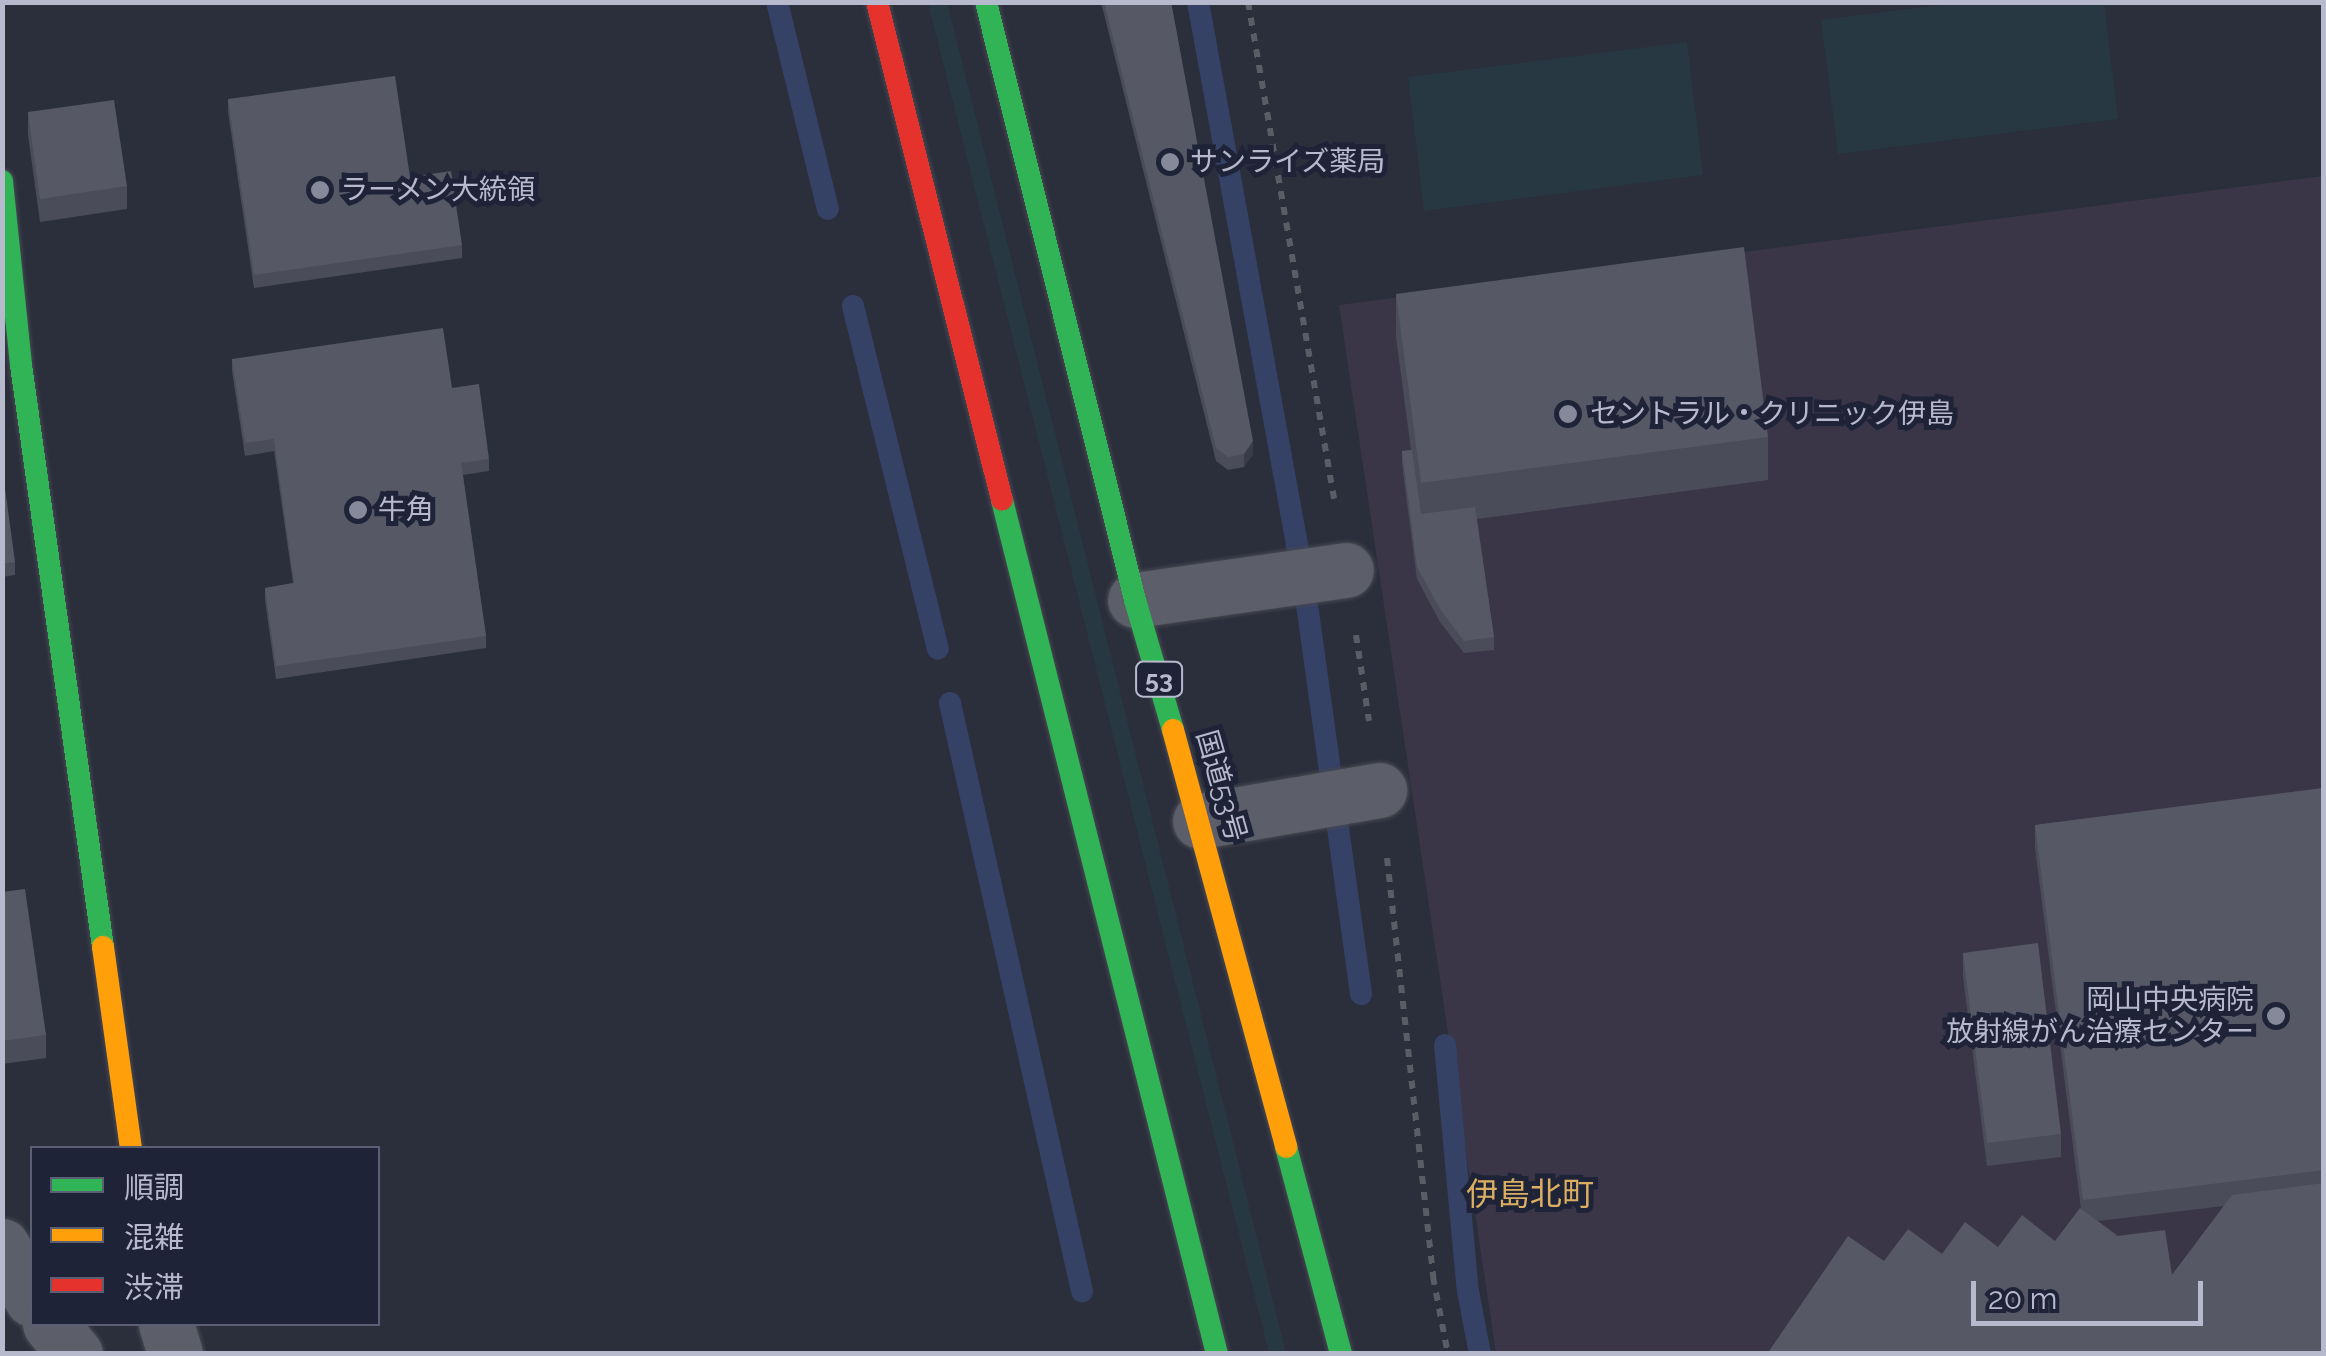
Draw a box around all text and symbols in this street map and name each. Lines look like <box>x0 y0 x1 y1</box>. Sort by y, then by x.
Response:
place label: サンライズ薬局 <box>1190 145 1386 179</box>
marker: サンライズ薬局 <box>1159 151 1181 173</box>
place label: ラーメン大統領 <box>340 173 536 207</box>
marker: ラーメン大統領 <box>309 179 331 201</box>
place label: セントラル・クリニック伊島 <box>1590 397 1954 431</box>
marker: セントラル・クリニック伊島 <box>1555 401 1581 427</box>
place label: 牛角 <box>378 493 434 527</box>
marker: 牛角 <box>347 499 369 521</box>
road number: 53 <box>1134 659 1184 699</box>
street label: 国道53号 <box>1189 726 1253 846</box>
place label: 岡山中央病院 放射線がん治療センター <box>1946 983 2254 1049</box>
marker: 岡山中央病院 放射線がん治療センター <box>2263 1003 2289 1029</box>
legend <box>30 1146 380 1326</box>
text: 順調 <box>124 1170 184 1205</box>
district label: 伊島北町 <box>1466 1175 1594 1213</box>
text: 混雑 <box>124 1220 184 1255</box>
scale bar <box>1976 1261 2208 1323</box>
text: 渋滞 <box>124 1270 184 1305</box>
text: 20 m <box>1988 1281 2057 1316</box>

